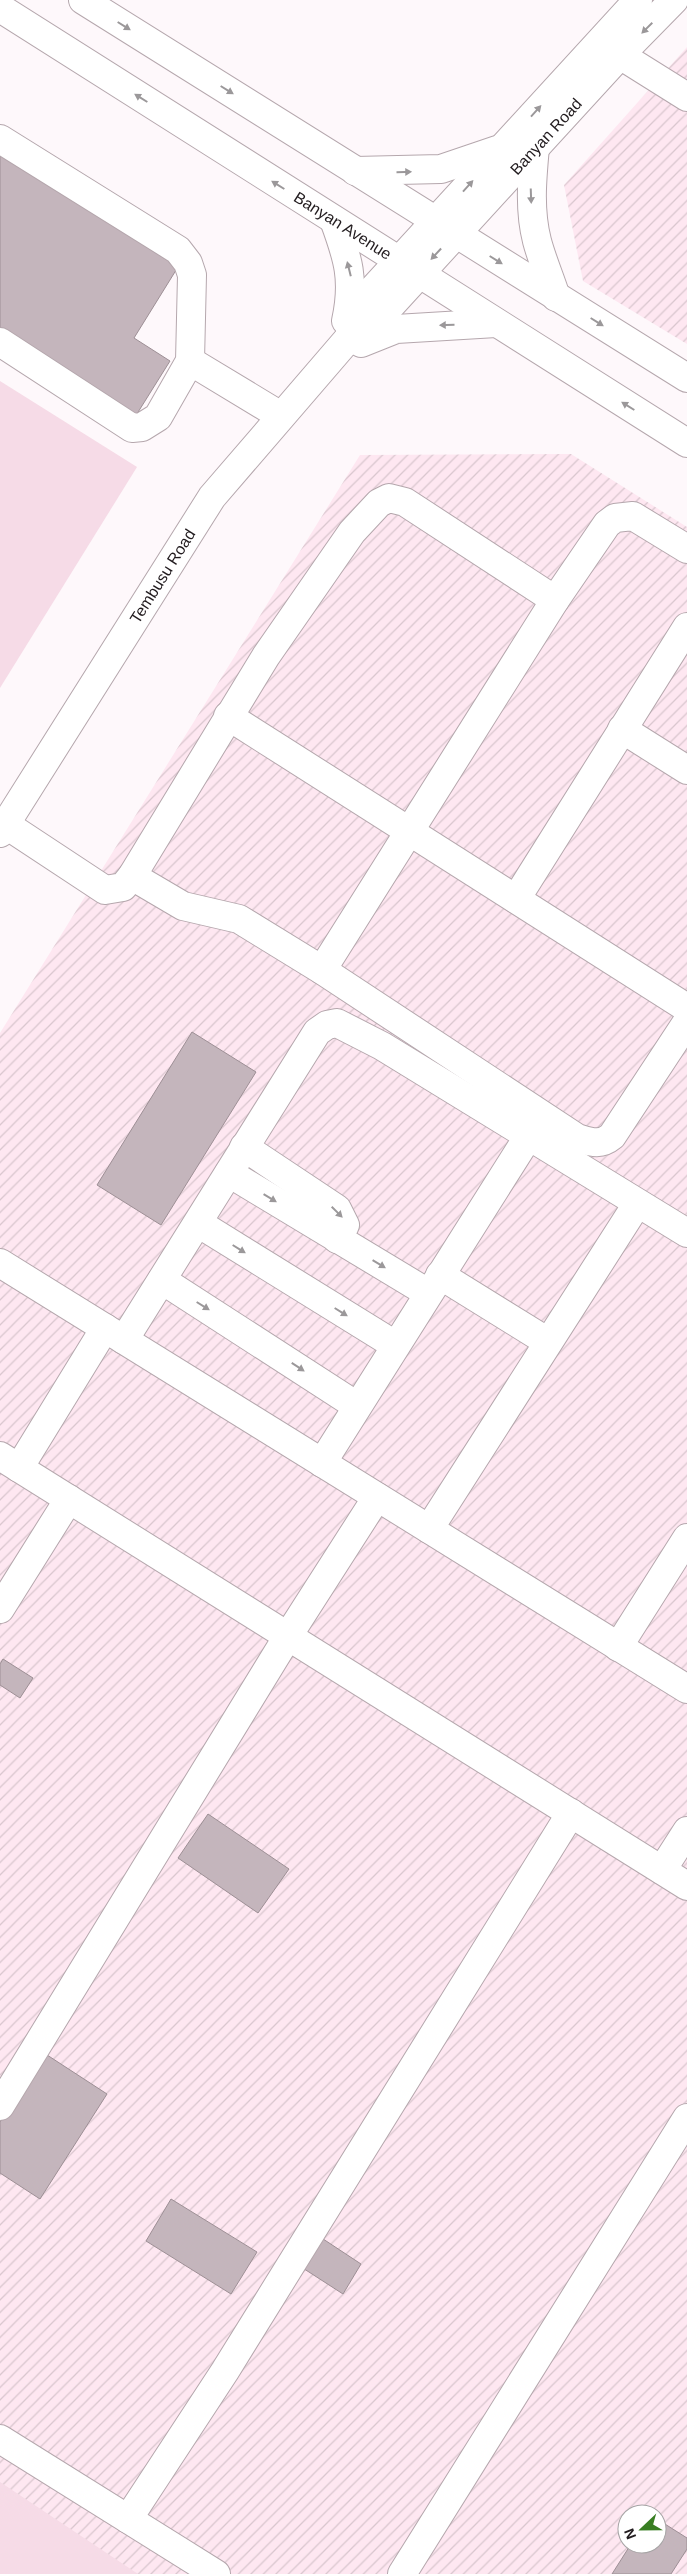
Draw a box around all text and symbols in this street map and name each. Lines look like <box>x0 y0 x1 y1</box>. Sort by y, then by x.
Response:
one-way arrow <box>117 21 131 31</box>
one-way arrow <box>641 21 653 33</box>
one-way arrow <box>220 86 233 95</box>
one-way arrow <box>134 93 147 102</box>
street label: Banyan Road <box>507 95 585 178</box>
one-way arrow <box>530 106 542 118</box>
one-way arrow <box>396 167 412 175</box>
one-way arrow <box>271 180 284 189</box>
one-way arrow <box>462 180 474 192</box>
one-way arrow <box>528 188 536 204</box>
street label: Banyan Avenue <box>291 189 395 263</box>
one-way arrow <box>430 248 442 260</box>
one-way arrow <box>490 255 503 265</box>
one-way arrow <box>345 262 353 277</box>
one-way arrow <box>591 318 604 327</box>
one-way arrow <box>439 321 455 329</box>
one-way arrow <box>622 401 635 411</box>
street label: Tembusu Road <box>127 526 199 626</box>
one-way arrow <box>264 1193 277 1202</box>
one-way arrow <box>331 1206 343 1218</box>
one-way arrow <box>232 1244 246 1254</box>
one-way arrow <box>373 1259 386 1268</box>
one-way arrow <box>196 1302 210 1311</box>
one-way arrow <box>334 1307 347 1316</box>
one-way arrow <box>291 1362 305 1372</box>
north arrow <box>617 2504 667 2554</box>
text: N <box>621 2526 639 2542</box>

